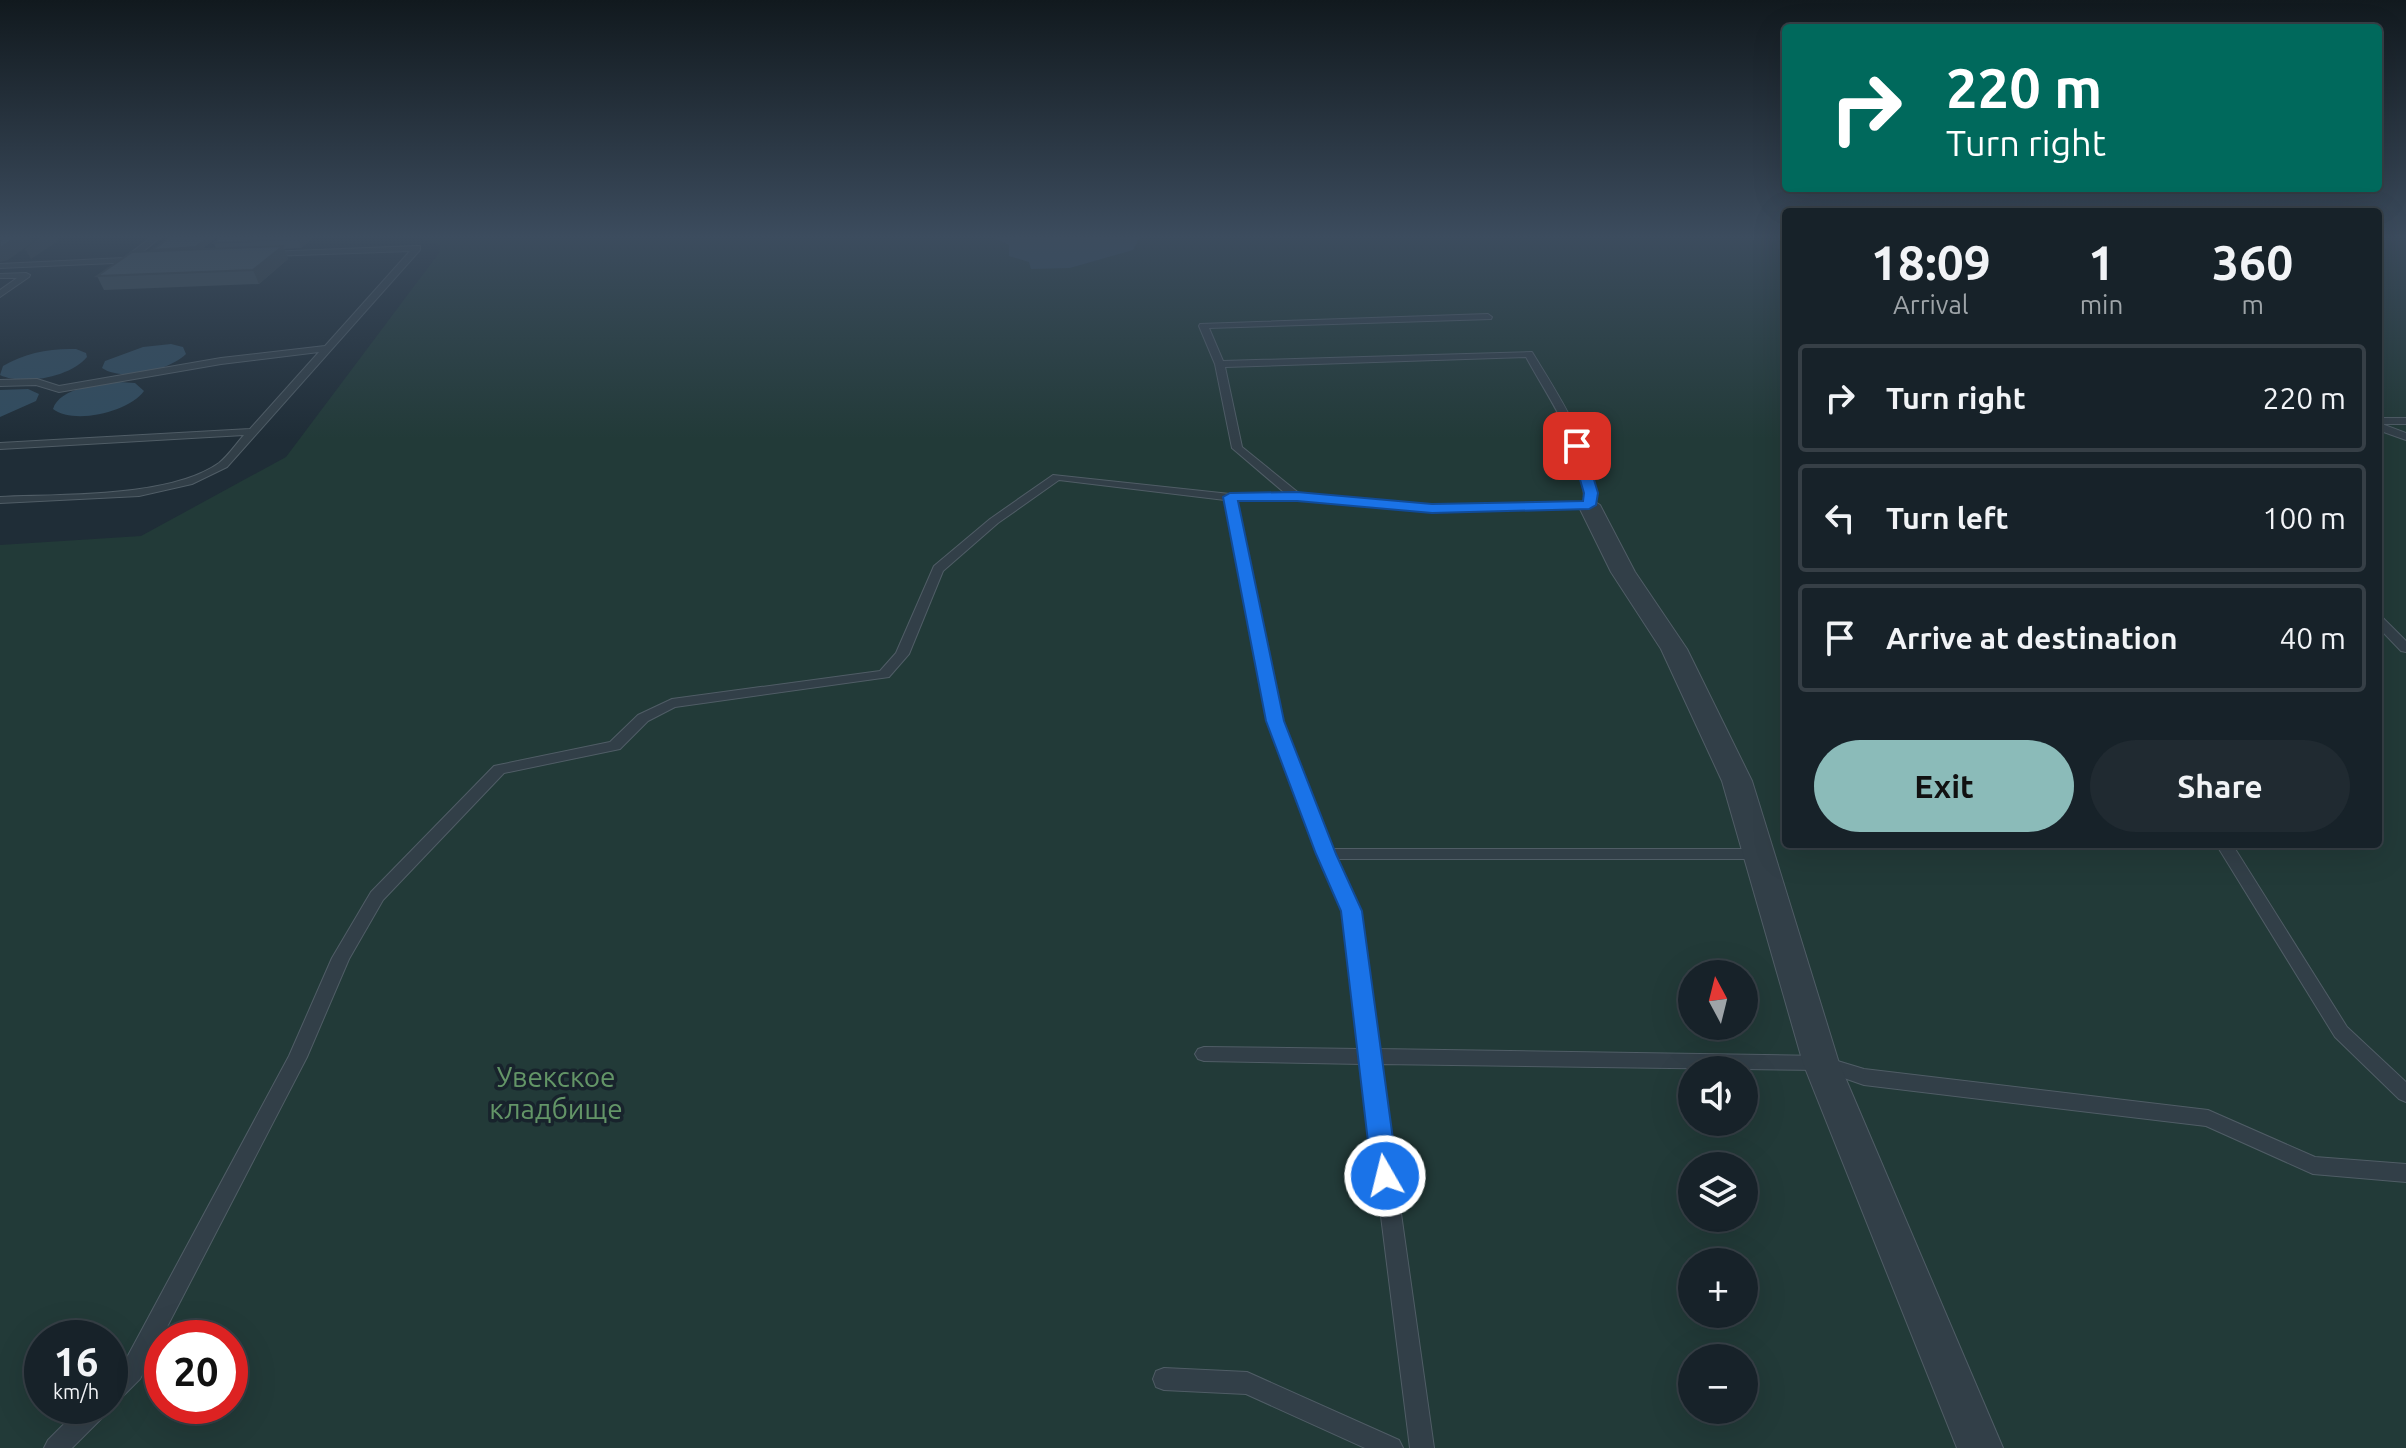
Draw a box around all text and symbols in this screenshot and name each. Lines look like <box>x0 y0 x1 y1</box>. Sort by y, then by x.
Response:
icon: right <box>1814 56 1918 160</box>
text: 220 m <box>1946 56 2102 119</box>
text: Turn right <box>1946 122 2106 163</box>
text: 18:09 <box>1871 235 1991 289</box>
text: 1 <box>2088 235 2115 289</box>
text: 360 <box>2212 235 2293 289</box>
text: Arrival <box>1893 290 1969 319</box>
text: min <box>2080 290 2123 319</box>
text: m <box>2241 290 2264 319</box>
icon: right <box>1818 376 1862 420</box>
text: Turn right <box>1886 381 2026 415</box>
text: 220 m <box>2262 381 2346 415</box>
pin <box>1543 412 1611 480</box>
icon: arrive <box>1555 424 1599 468</box>
icon: left <box>1818 496 1862 540</box>
text: Turn left <box>1886 501 2008 535</box>
text: 100 m <box>2262 501 2346 535</box>
icon: arrive <box>1818 616 1862 660</box>
text: Arrive at destination <box>1886 621 2178 655</box>
text: 40 m <box>2279 621 2346 655</box>
button: Exit <box>1814 740 2074 832</box>
button: Share <box>2090 740 2350 832</box>
north arrow <box>1678 960 1758 1040</box>
map controls <box>1678 960 1758 1424</box>
button: sound <box>1678 1056 1758 1136</box>
park label: Увекское кладбище <box>489 1061 623 1124</box>
position arrow <box>1343 1134 1427 1218</box>
button: layers <box>1678 1152 1758 1232</box>
button: + <box>1678 1248 1758 1328</box>
speed limit sign: 20 <box>144 1320 248 1424</box>
text: 16 <box>53 1339 99 1384</box>
button: − <box>1678 1344 1758 1424</box>
text: km/h <box>53 1380 99 1403</box>

